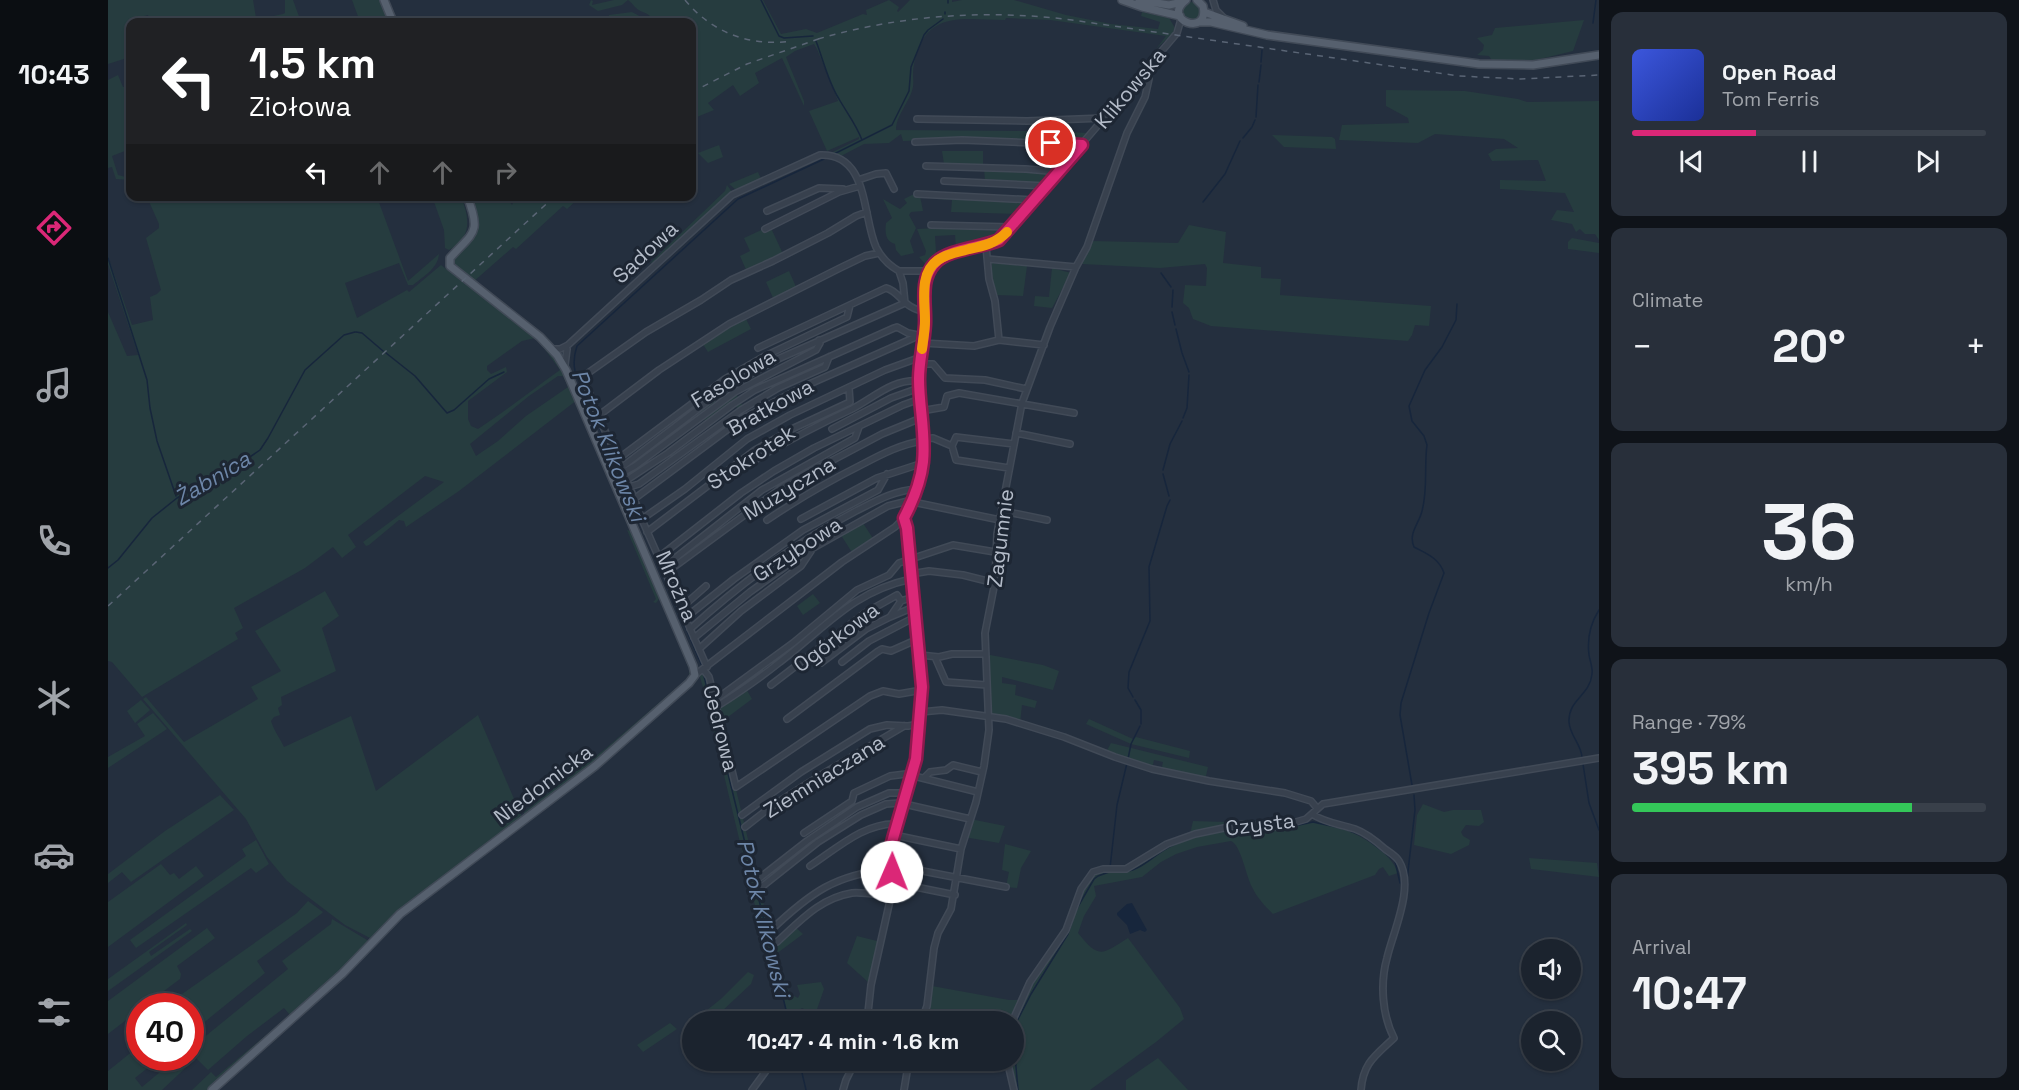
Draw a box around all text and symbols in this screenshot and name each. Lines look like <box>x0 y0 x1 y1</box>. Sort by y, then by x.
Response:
text: 1.5 km <box>249 37 376 90</box>
icon: left <box>150 42 228 120</box>
street label: Klikowska <box>1088 42 1172 134</box>
text: 10:43 <box>18 57 90 92</box>
text: Open Road <box>1722 58 1837 86</box>
text: Tom Ferris <box>1722 86 1820 112</box>
text: Ziołowa <box>249 89 351 124</box>
pin <box>1025 117 1076 168</box>
icon: arrive <box>1034 126 1067 159</box>
icon: previous <box>1675 145 1708 178</box>
icon: pause <box>1793 145 1826 178</box>
icon: next <box>1911 145 1944 178</box>
icon: left <box>300 156 333 189</box>
icon: ahead <box>363 156 396 189</box>
icon: ahead <box>426 156 459 189</box>
icon: right <box>489 156 522 189</box>
icon: directions <box>33 207 75 249</box>
street label: Sadowa <box>607 215 683 289</box>
text: Climate <box>1632 287 1703 313</box>
text: 20° <box>1772 318 1846 375</box>
text: − <box>1632 326 1652 368</box>
text: + <box>1966 326 1986 368</box>
street label: Fasolowa <box>686 342 780 414</box>
icon: music <box>33 364 75 406</box>
water label: Potok Klikowski <box>566 365 653 528</box>
street label: Bratkowa <box>722 372 818 442</box>
street label: Stokrotek <box>702 419 800 495</box>
water label: Żabnica <box>169 444 256 512</box>
street label: Muzyczna <box>738 450 840 526</box>
text: 36 <box>1761 482 1857 582</box>
street label: Zagumnie <box>981 487 1019 589</box>
street label: Grzybowa <box>747 510 847 588</box>
icon: phone <box>33 520 75 562</box>
street label: Mroźna <box>650 547 704 625</box>
text: km/h <box>1785 571 1833 597</box>
street label: Ogórkowa <box>788 596 884 678</box>
icon: climate <box>33 677 75 719</box>
street label: Cedrowa <box>697 682 745 774</box>
text: Range · 79% <box>1632 709 1746 735</box>
street label: Ziemniaczana <box>758 728 890 824</box>
street label: Niedomicka <box>488 738 598 830</box>
text: 395 km <box>1632 740 1789 797</box>
street label: Czysta <box>1224 806 1296 842</box>
icon: car <box>33 834 75 876</box>
water label: Potok Klikowski <box>731 836 798 1003</box>
position arrow <box>860 840 924 904</box>
text: Arrival <box>1632 934 1691 960</box>
map controls <box>1521 939 1581 1071</box>
button: sound <box>1521 939 1581 999</box>
text: 10:47 <box>1632 965 1747 1022</box>
icon: filters <box>33 991 75 1033</box>
speed limit sign: 40 <box>126 993 204 1071</box>
button: search <box>1521 1011 1581 1071</box>
text: 10:47 · 4 min · 1.6 km <box>747 1027 959 1055</box>

